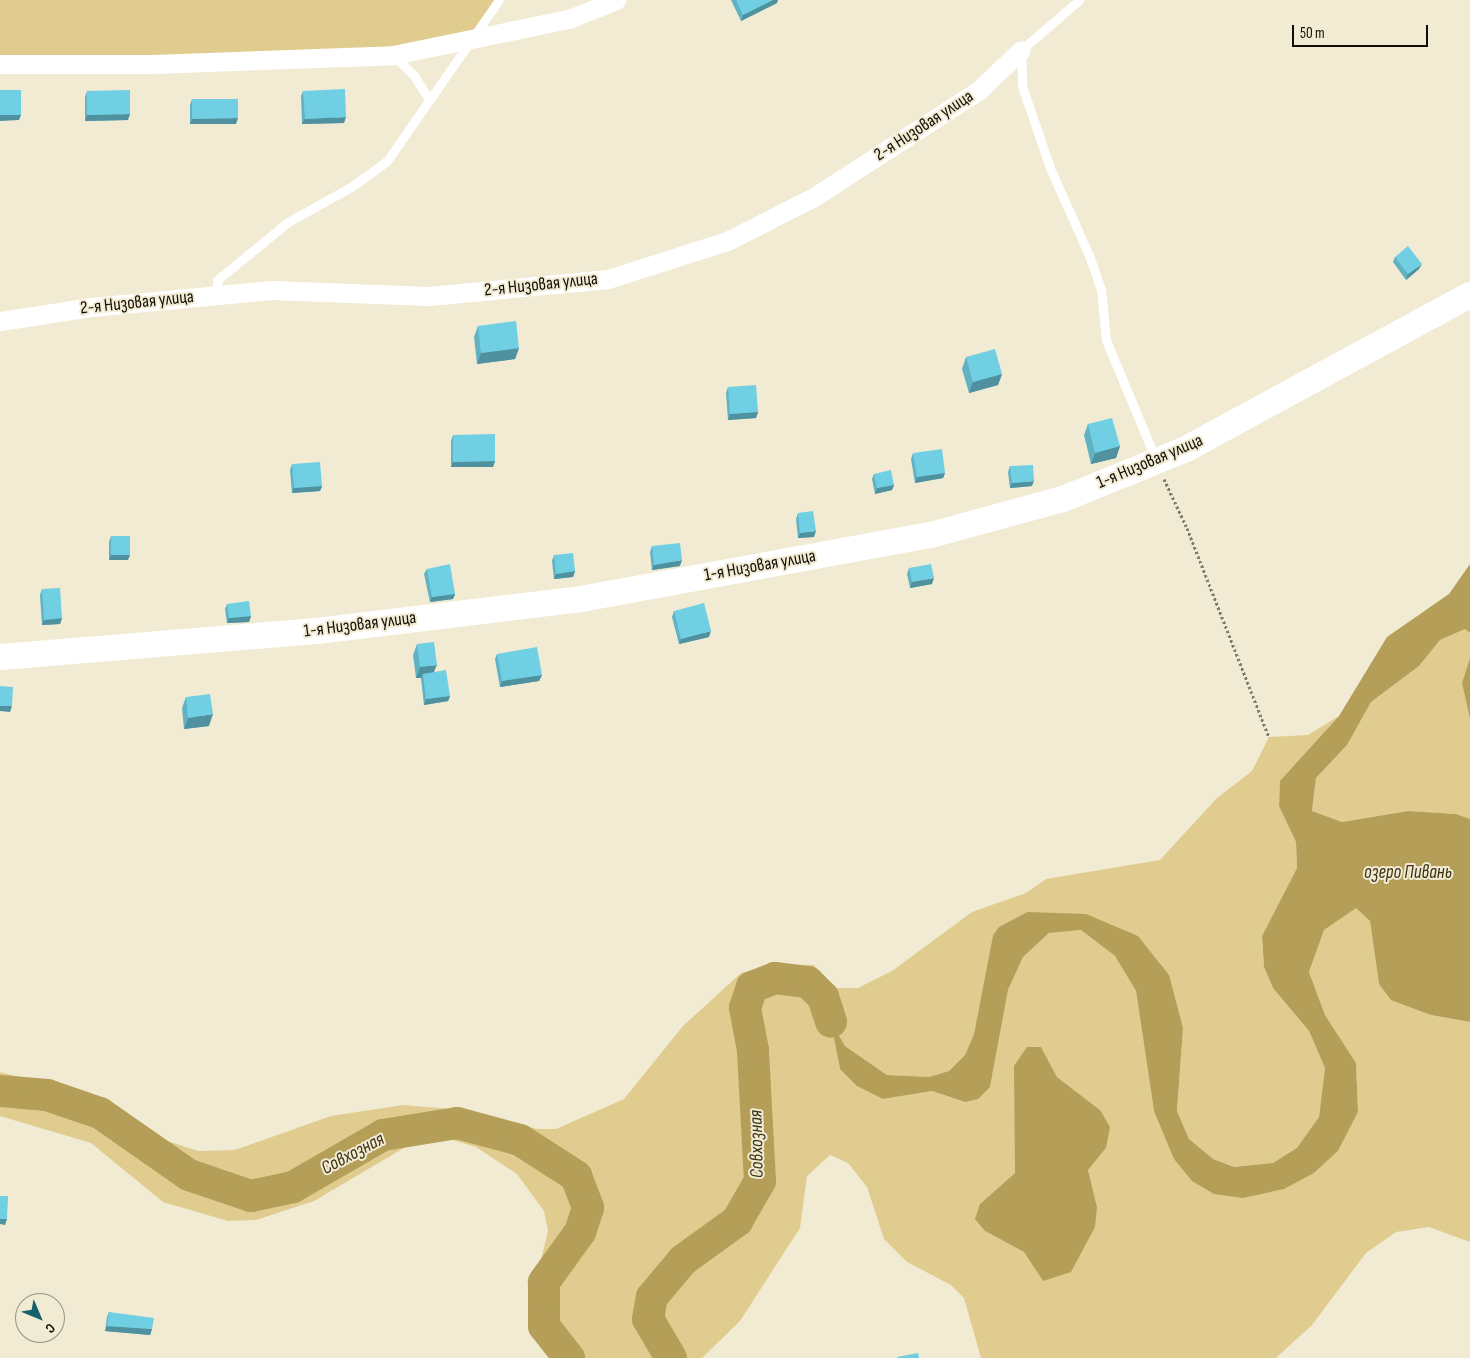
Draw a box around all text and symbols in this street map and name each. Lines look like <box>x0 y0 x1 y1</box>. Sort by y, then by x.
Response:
scale bar <box>1295 15 1431 47</box>
text: 50 m <box>1300 24 1325 43</box>
street label: 2-я Низовая улица <box>870 86 978 166</box>
street label: 2-я Низовая улица <box>483 268 599 302</box>
street label: 2-я Низовая улица <box>79 286 195 320</box>
street label: 1-я Низовая улица <box>1094 430 1206 494</box>
street label: 1-я Низовая улица <box>703 546 817 586</box>
street label: 1-я Низовая улица <box>303 607 417 643</box>
water label: озеро Пивань <box>1364 862 1452 884</box>
water label: Совхозная <box>745 1110 769 1178</box>
water label: Совхозная <box>318 1128 388 1180</box>
north arrow <box>15 1293 65 1343</box>
text: С <box>42 1320 59 1337</box>

